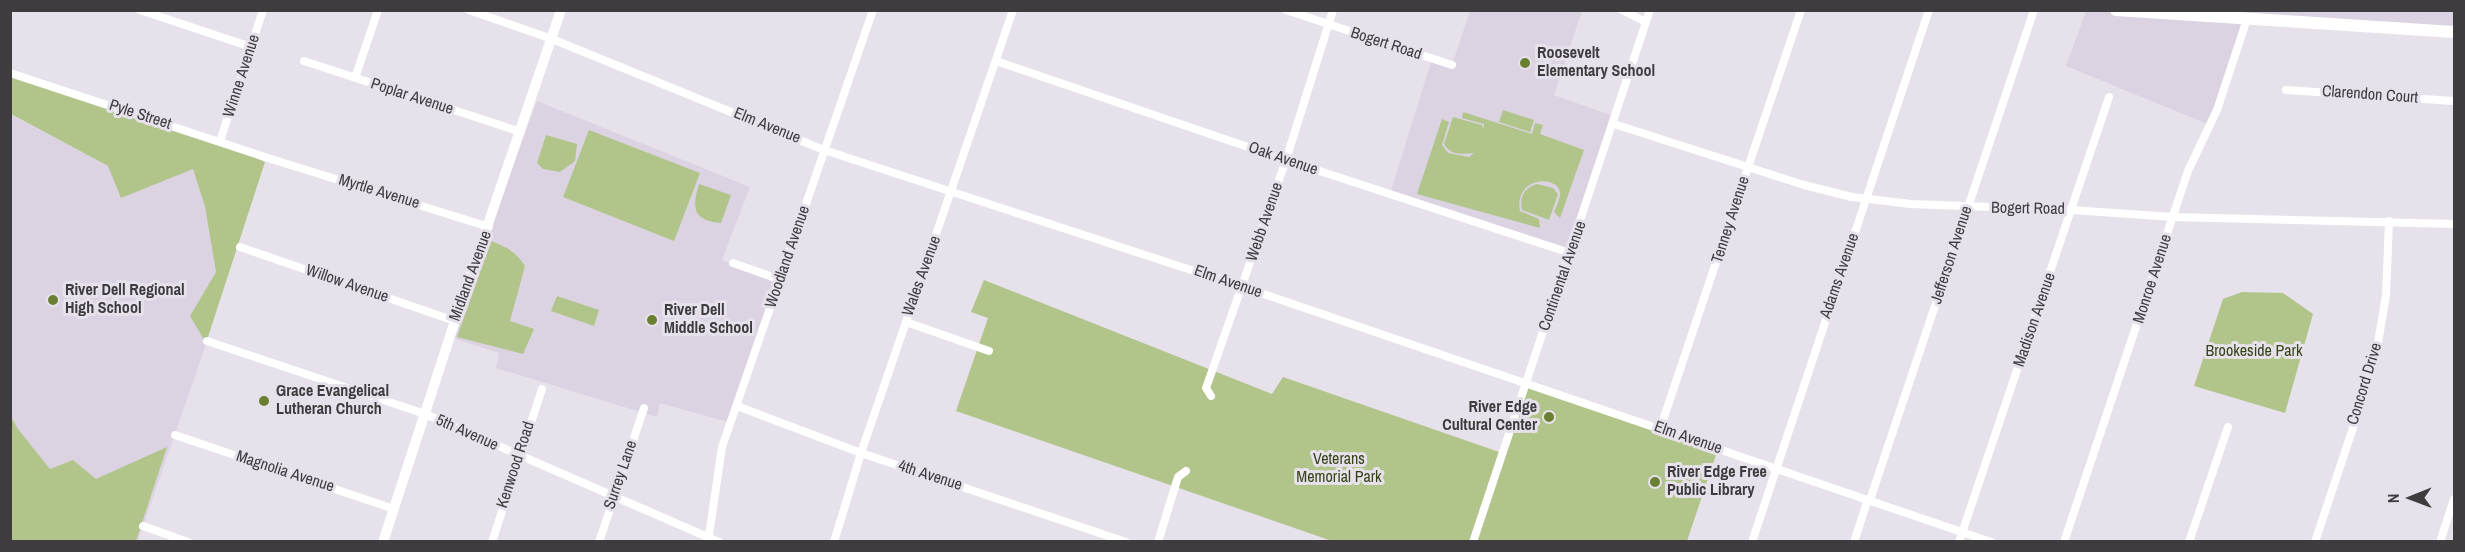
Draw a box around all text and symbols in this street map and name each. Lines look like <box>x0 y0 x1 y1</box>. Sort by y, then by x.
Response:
street label: Bogert Road <box>1348 23 1424 65</box>
street label: Winne Avenue <box>220 32 264 120</box>
place label: Roosevelt Elementary School <box>1537 44 1655 82</box>
marker: Roosevelt Elementary School <box>1518 56 1532 70</box>
street label: Poplar Avenue <box>368 75 456 119</box>
street label: Clarendon Court <box>2321 82 2419 108</box>
street label: Pyle Street <box>107 96 173 134</box>
street label: Elm Avenue <box>731 104 803 148</box>
street label: Oak Avenue <box>1246 138 1320 180</box>
street label: Myrtle Avenue <box>336 171 422 213</box>
street label: Tenney Avenue <box>1708 174 1754 266</box>
street label: Webb Avenue <box>1243 180 1287 264</box>
street label: Bogert Road <box>1991 199 2065 219</box>
street label: Woodland Avenue <box>762 203 814 311</box>
street label: Jefferson Avenue <box>1927 204 1977 306</box>
street label: Continental Avenue <box>1535 218 1591 334</box>
street label: Midland Avenue <box>446 228 496 324</box>
street label: Adams Avenue <box>1816 231 1864 321</box>
street label: Monroe Avenue <box>2130 232 2176 326</box>
street label: Wales Avenue <box>899 233 945 319</box>
street label: Willow Avenue <box>303 261 391 307</box>
street label: Elm Avenue <box>1192 261 1264 303</box>
street label: Madison Avenue <box>2010 270 2060 370</box>
place label: River Dell Regional High School <box>65 281 185 319</box>
marker: River Dell Regional High School <box>46 293 60 307</box>
place label: River Dell Middle School <box>664 301 753 339</box>
marker: River Dell Middle School <box>645 313 659 327</box>
street label: Concord Drive <box>2343 341 2387 427</box>
park label: Brookeside Park <box>2206 342 2302 362</box>
place label: Grace Evangelical Lutheran Church <box>276 382 389 420</box>
marker: Grace Evangelical Lutheran Church <box>257 394 271 408</box>
place label: River Edge Cultural Center <box>1442 398 1537 436</box>
marker: River Edge Cultural Center <box>1542 410 1556 424</box>
street label: 5th Avenue <box>433 411 501 455</box>
street label: Elm Avenue <box>1652 417 1724 459</box>
street label: Kenwood Road <box>493 419 539 511</box>
street label: Surrey Lane <box>600 438 642 512</box>
street label: Magnolia Avenue <box>234 447 336 497</box>
park label: Veterans Memorial Park <box>1296 450 1382 488</box>
street label: 4th Avenue <box>896 457 964 495</box>
place label: River Edge Free Public Library <box>1667 463 1767 501</box>
north arrow <box>2381 468 2441 528</box>
marker: River Edge Free Public Library <box>1648 475 1662 489</box>
text: N <box>2382 493 2404 503</box>

